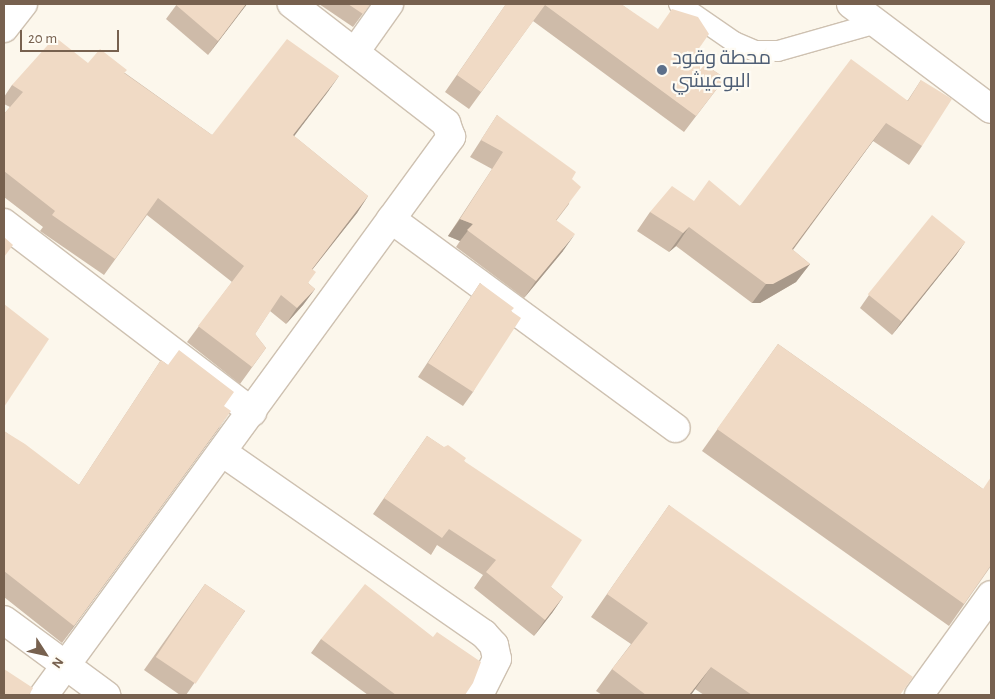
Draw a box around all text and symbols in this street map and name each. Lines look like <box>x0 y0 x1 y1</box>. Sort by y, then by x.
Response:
scale bar <box>22 20 121 52</box>
text: 20 m <box>28 31 57 46</box>
place label: محطة وقود البوعيشي <box>672 46 771 93</box>
marker: محطة وقود البوعيشي <box>656 64 668 76</box>
north arrow <box>20 629 70 679</box>
text: N <box>49 655 66 671</box>

